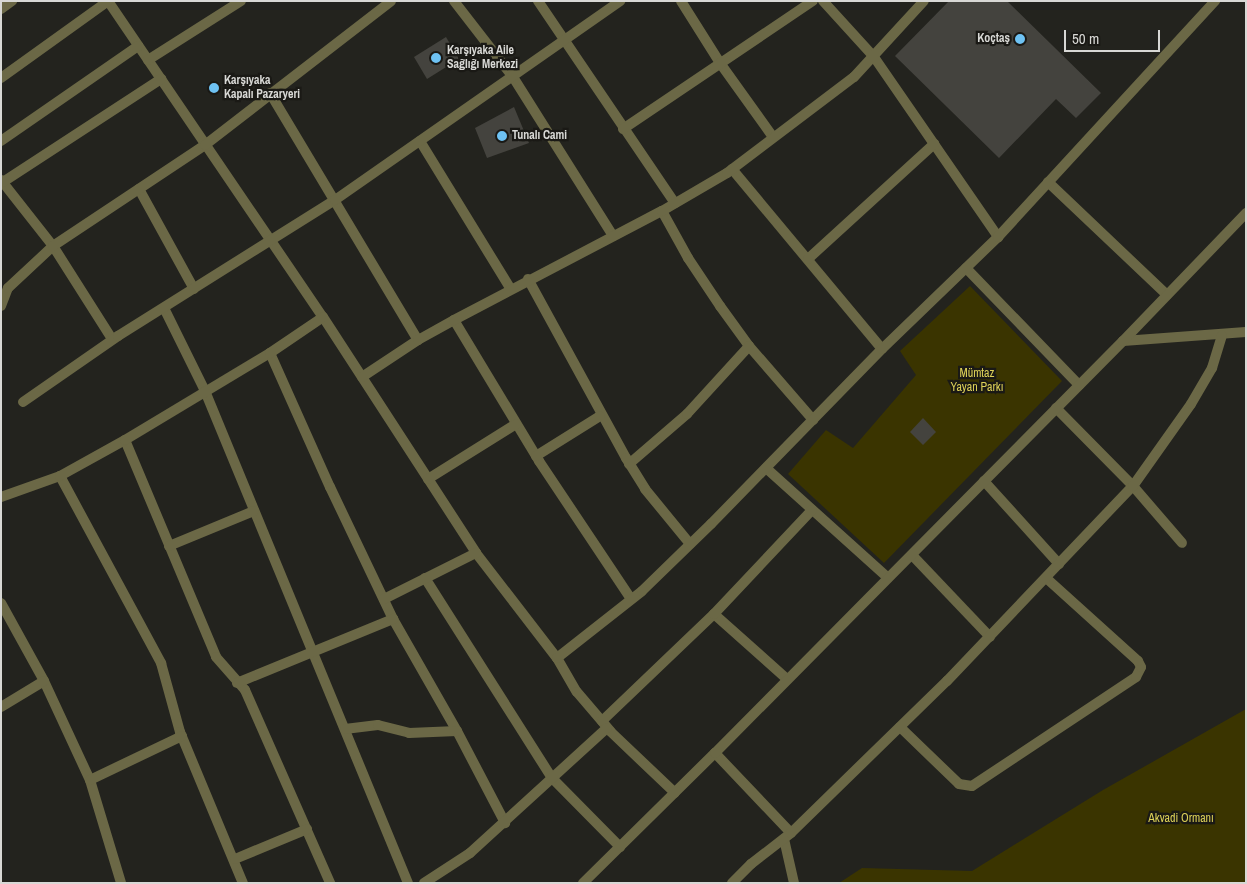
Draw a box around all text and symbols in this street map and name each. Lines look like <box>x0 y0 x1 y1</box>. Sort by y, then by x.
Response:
scale bar <box>1067 20 1163 52</box>
text: 50 m <box>1072 28 1099 49</box>
place label: Koçtaş <box>977 32 1010 46</box>
marker: Koçtaş <box>1014 33 1026 45</box>
place label: Karşıyaka Aile Sağlığı Merkezi <box>447 44 518 72</box>
marker: Karşıyaka Aile Sağlığı Merkezi <box>429 51 443 65</box>
place label: Karşıyaka Kapalı Pazaryeri <box>224 74 300 102</box>
marker: Karşıyaka Kapalı Pazaryeri <box>208 82 220 94</box>
place label: Tunalı Cami <box>512 129 567 143</box>
marker: Tunalı Cami <box>496 130 508 142</box>
park label: Mümtaz Yayan Parkı <box>951 367 1003 395</box>
park label: Akvadi Ormanı <box>1148 812 1214 826</box>

